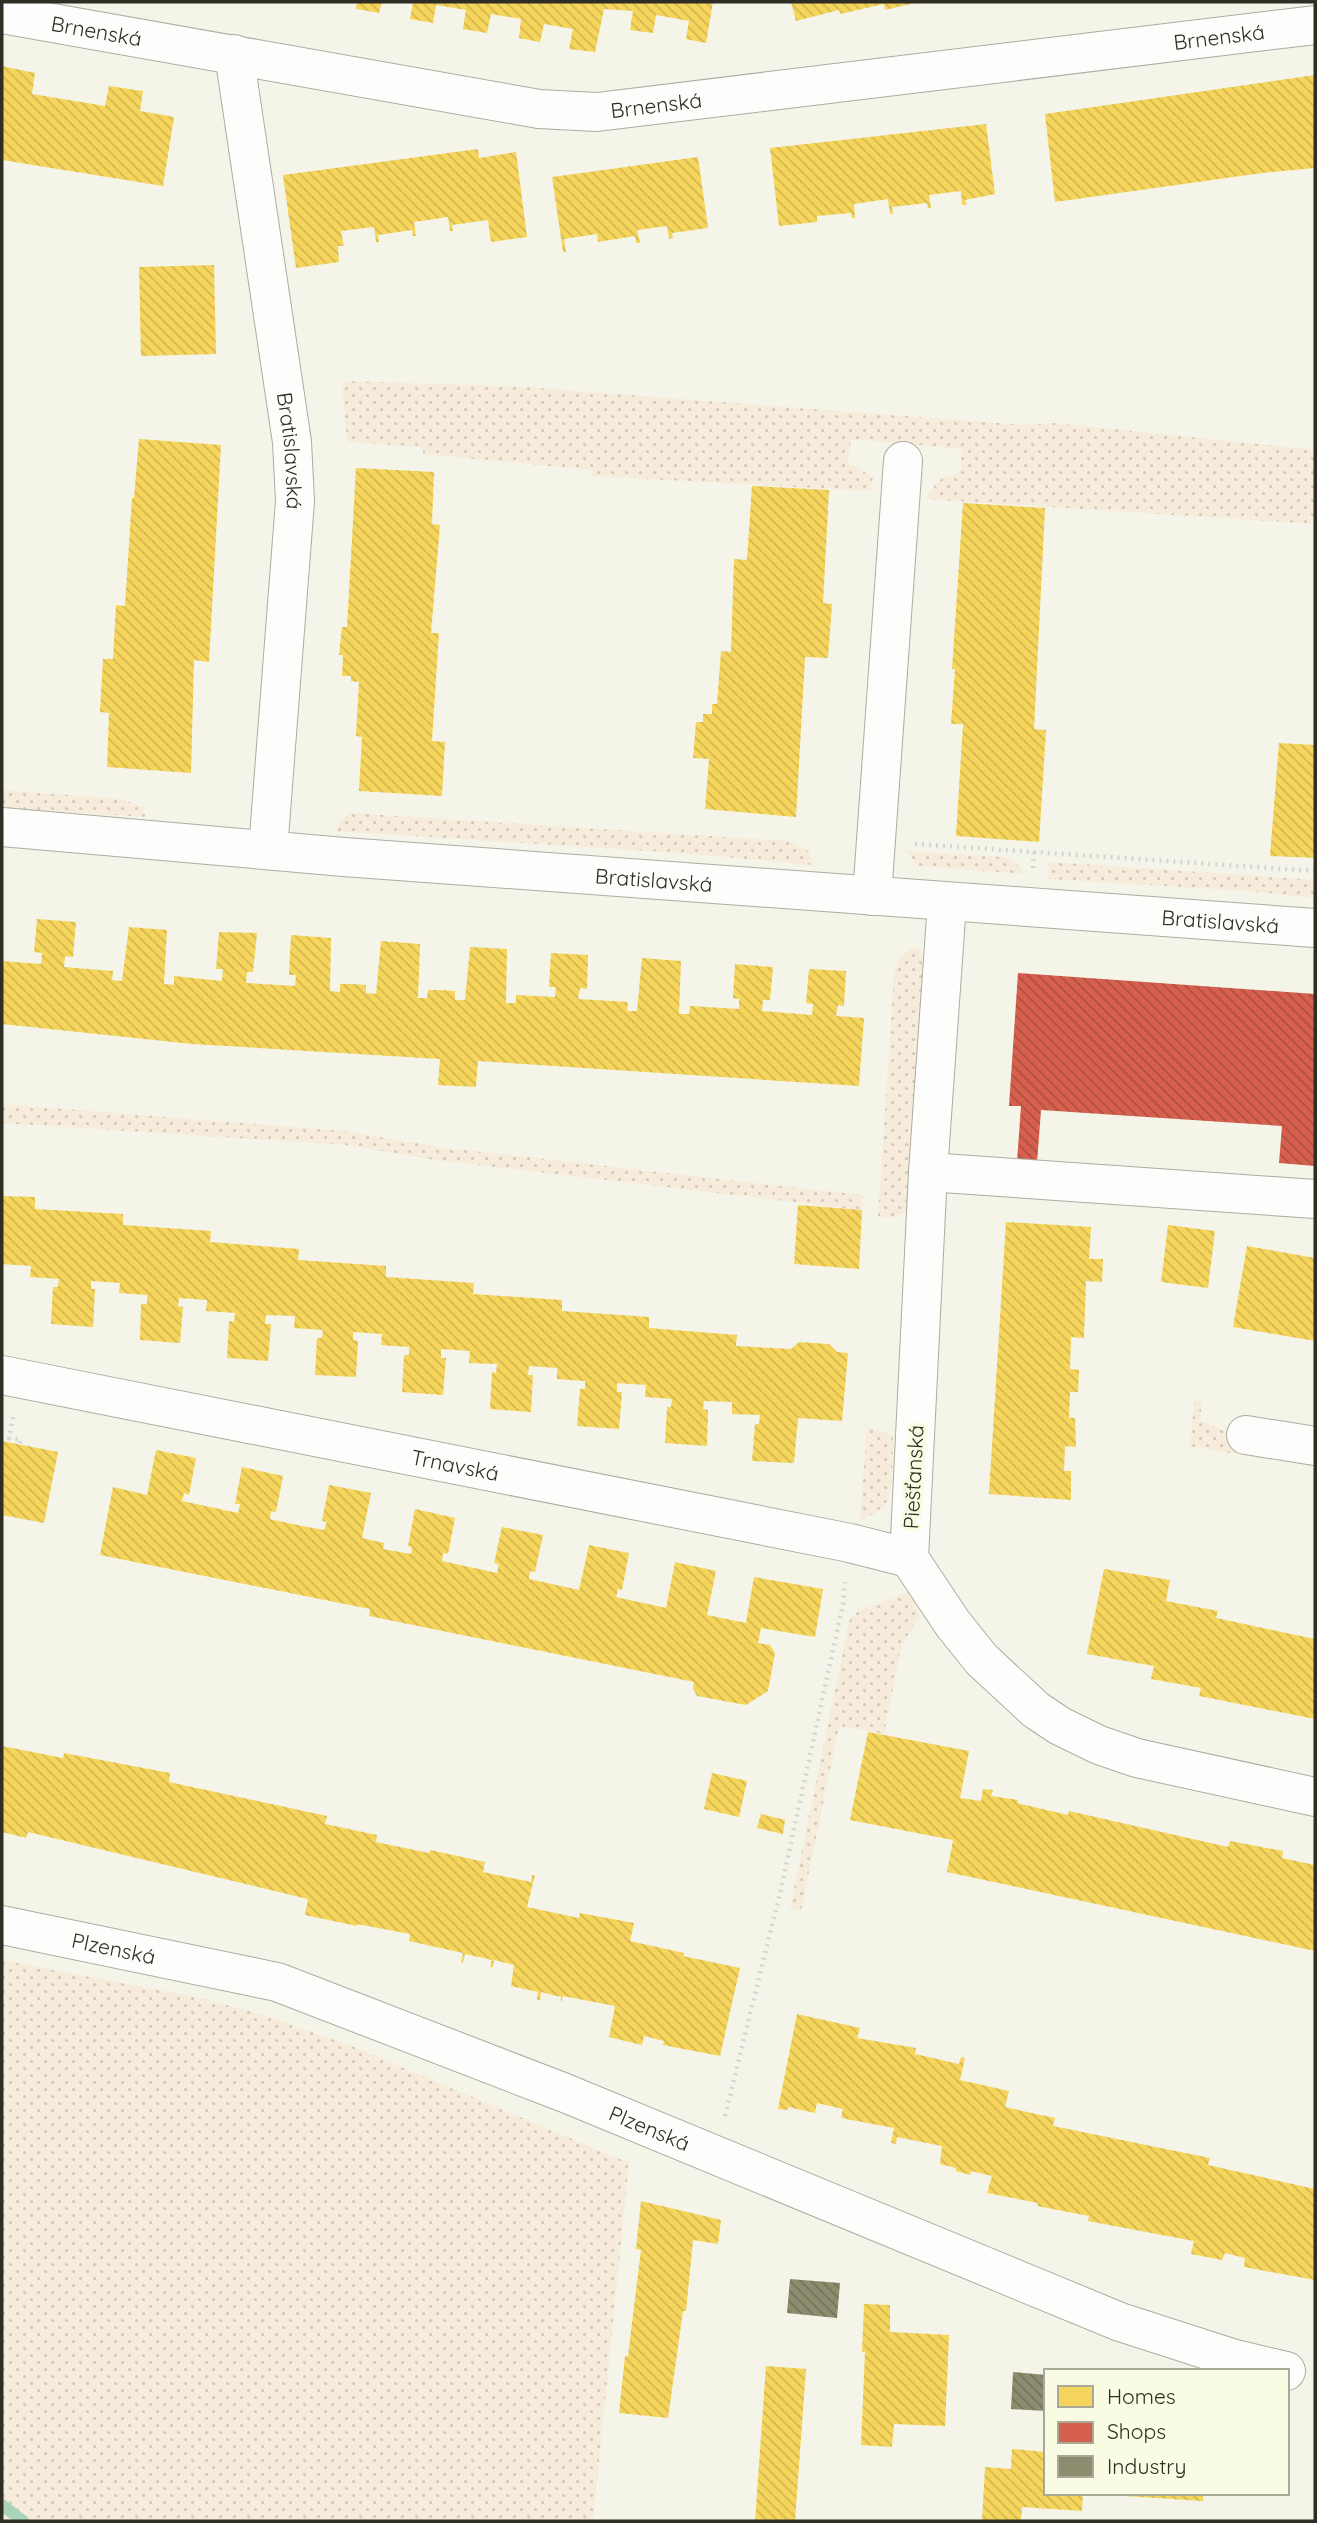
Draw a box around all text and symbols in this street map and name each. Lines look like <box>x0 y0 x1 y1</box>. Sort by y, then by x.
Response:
street label: Brnenská <box>49 10 144 52</box>
street label: Brnenská <box>1172 18 1266 55</box>
street label: Brnenská <box>609 86 703 123</box>
street label: Bratislavská <box>272 390 308 511</box>
street label: Bratislavská <box>594 862 714 897</box>
street label: Bratislavská <box>1161 904 1280 938</box>
street label: Piešťanská <box>897 1424 929 1530</box>
street label: Trnavská <box>409 1443 501 1486</box>
street label: Plzenská <box>69 1927 158 1969</box>
street label: Plzenská <box>605 2100 694 2156</box>
legend <box>1044 2369 1289 2495</box>
text: Homes <box>1107 2383 1176 2409</box>
text: Shops <box>1107 2418 1166 2444</box>
text: Industry <box>1107 2453 1186 2479</box>

